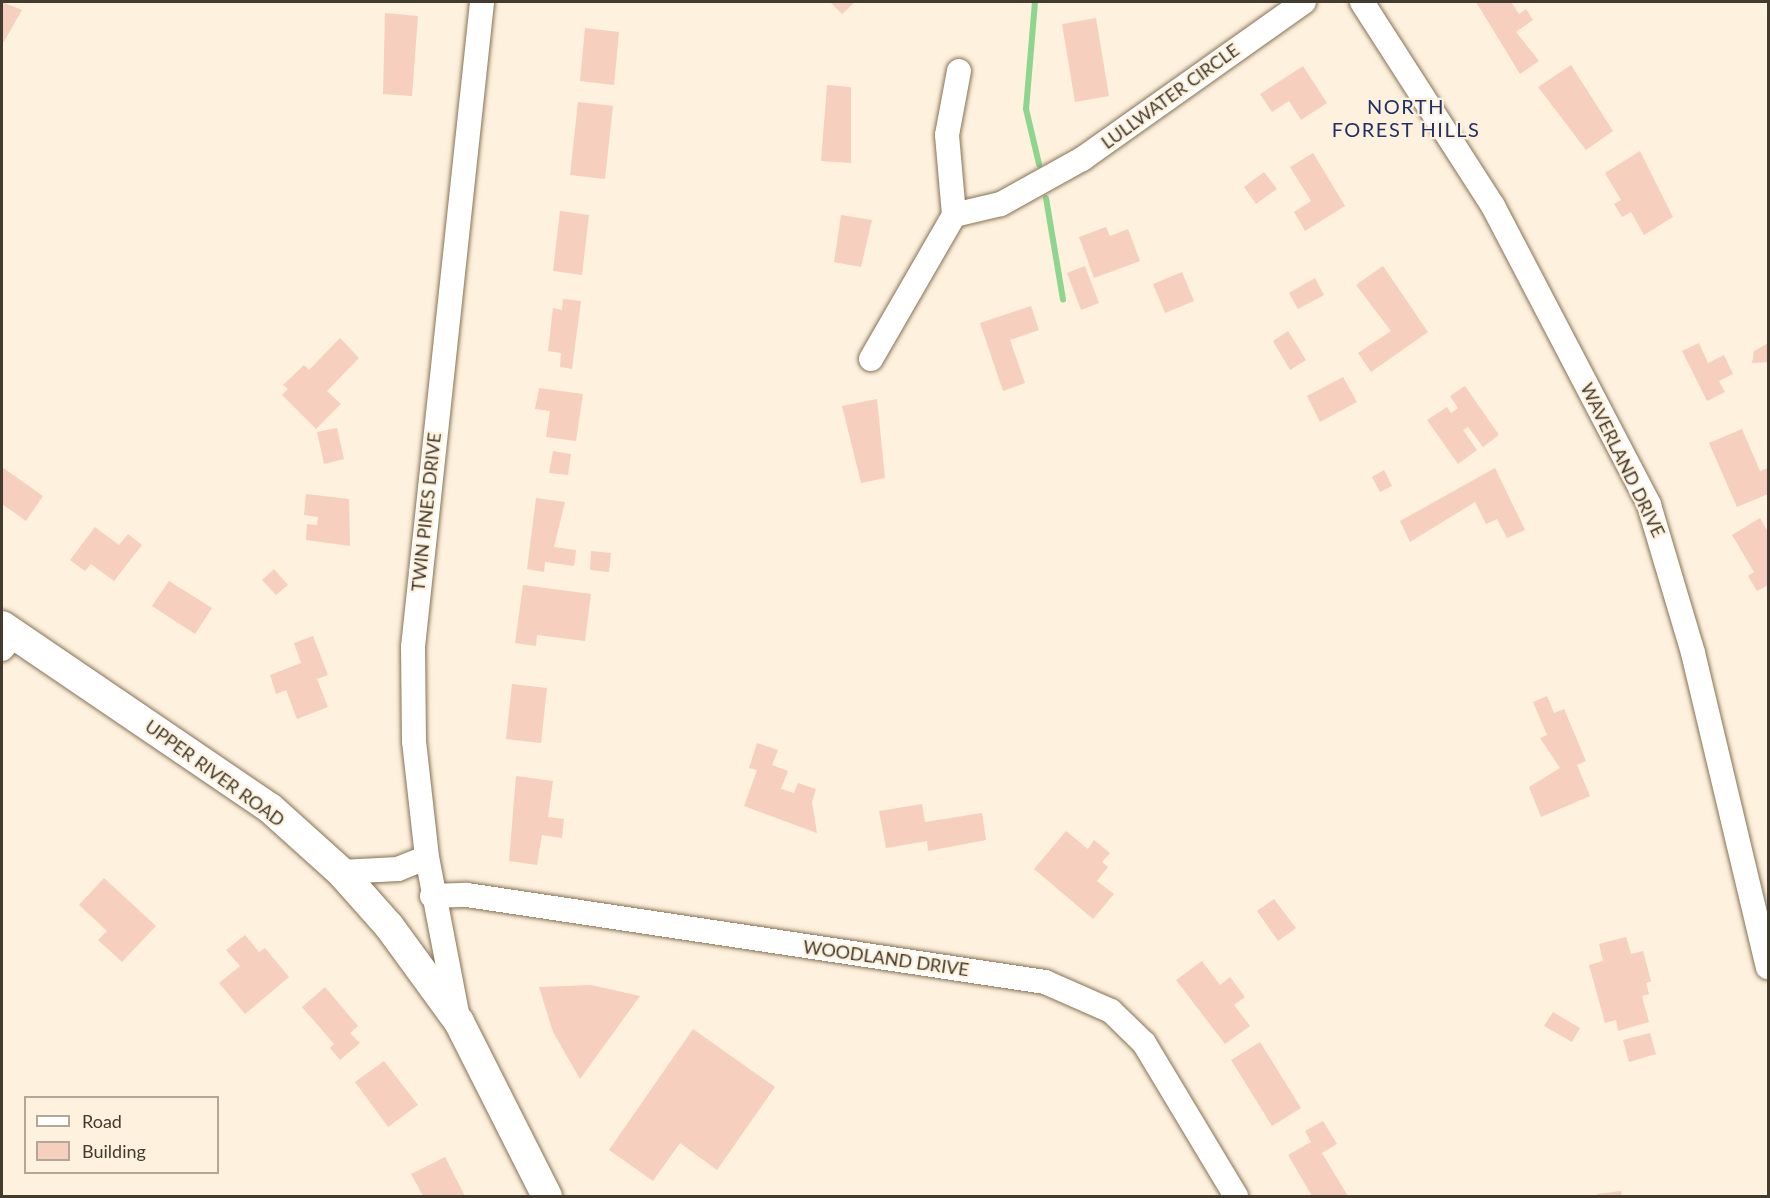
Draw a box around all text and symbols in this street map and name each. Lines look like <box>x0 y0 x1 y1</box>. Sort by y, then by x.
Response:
street label: LULLWATER CIRCLE <box>1097 39 1243 153</box>
district label: NORTH FOREST HILLS <box>1331 94 1481 141</box>
street label: WAVERLAND DRIVE <box>1576 379 1670 541</box>
street label: TWIN PINES DRIVE <box>407 432 445 592</box>
street label: UPPER RIVER ROAD <box>141 715 289 831</box>
street label: WOODLAND DRIVE <box>802 936 970 980</box>
legend <box>24 1096 219 1174</box>
text: Road <box>82 1110 122 1132</box>
text: Building <box>82 1140 146 1162</box>

